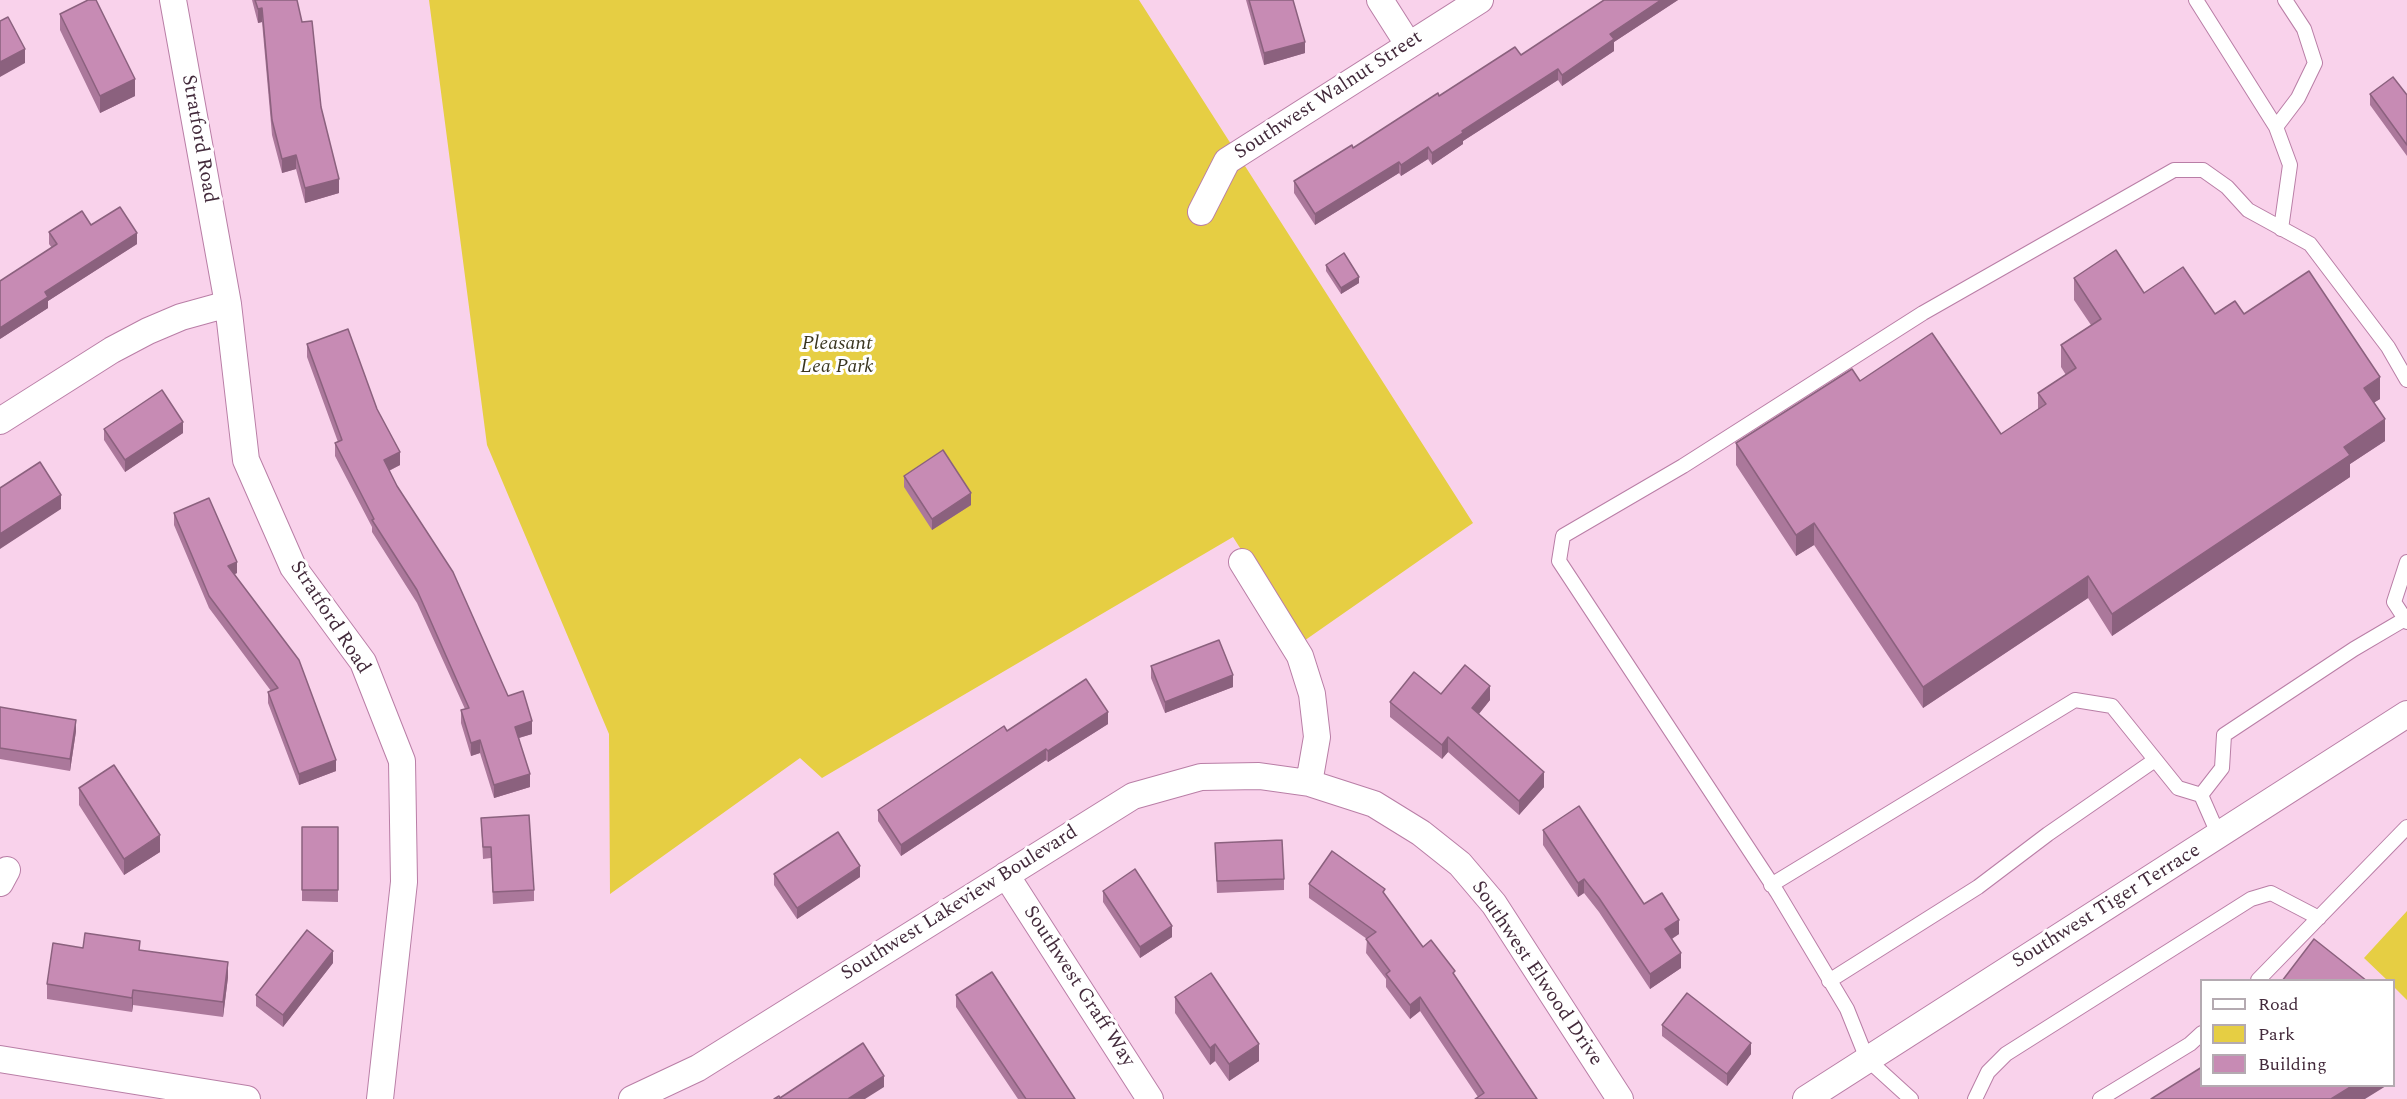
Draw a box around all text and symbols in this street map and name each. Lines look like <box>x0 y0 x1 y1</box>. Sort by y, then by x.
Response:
street label: Southwest Walnut Street <box>1231 26 1427 166</box>
street label: Stratford Road <box>175 73 221 205</box>
park label: Pleasant Lea Park <box>800 333 874 380</box>
street label: Stratford Road <box>284 557 374 679</box>
street label: Southwest Lakeview Boulevard <box>837 821 1083 987</box>
street label: Southwest Tiger Terrace <box>2009 839 2205 975</box>
street label: Southwest Elwood Drive <box>1465 877 1607 1071</box>
street label: Southwest Graff Way <box>1017 902 1139 1072</box>
legend <box>2200 979 2395 1087</box>
text: Road <box>2258 991 2299 1018</box>
text: Park <box>2258 1021 2295 1048</box>
text: Building <box>2258 1051 2327 1078</box>

